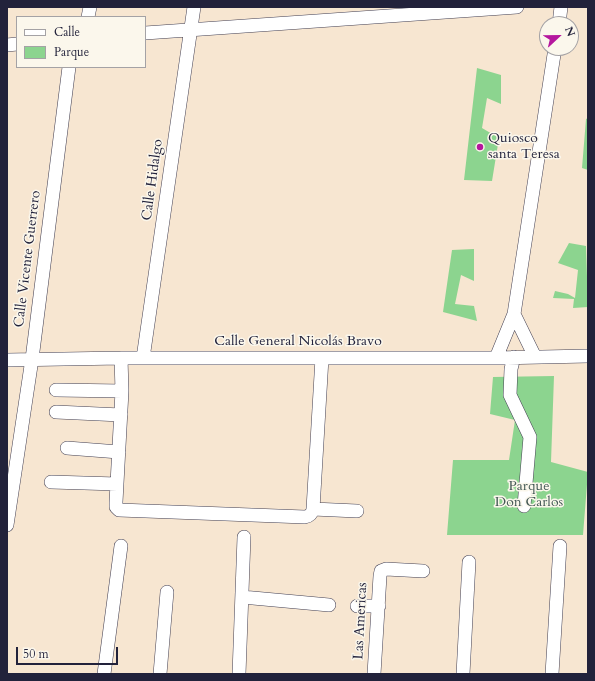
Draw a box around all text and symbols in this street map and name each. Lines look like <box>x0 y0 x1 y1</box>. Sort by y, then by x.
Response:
legend <box>16 16 146 68</box>
north arrow <box>539 16 579 56</box>
text: Calle <box>54 24 80 40</box>
text: N <box>561 24 578 39</box>
text: Parque <box>54 44 89 60</box>
place label: Quiosco santa Teresa <box>488 131 560 164</box>
street label: Calle Hidalgo <box>139 138 167 222</box>
marker: Quiosco santa Teresa <box>475 142 485 152</box>
street label: Calle Vicente Guerrero <box>11 190 45 328</box>
street label: Calle General Nicolás Bravo <box>214 334 382 350</box>
park label: Parque Don Carlos <box>495 479 563 512</box>
street label: Las Americas <box>351 582 371 660</box>
scale bar <box>18 639 120 665</box>
text: 50 m <box>23 646 49 662</box>

